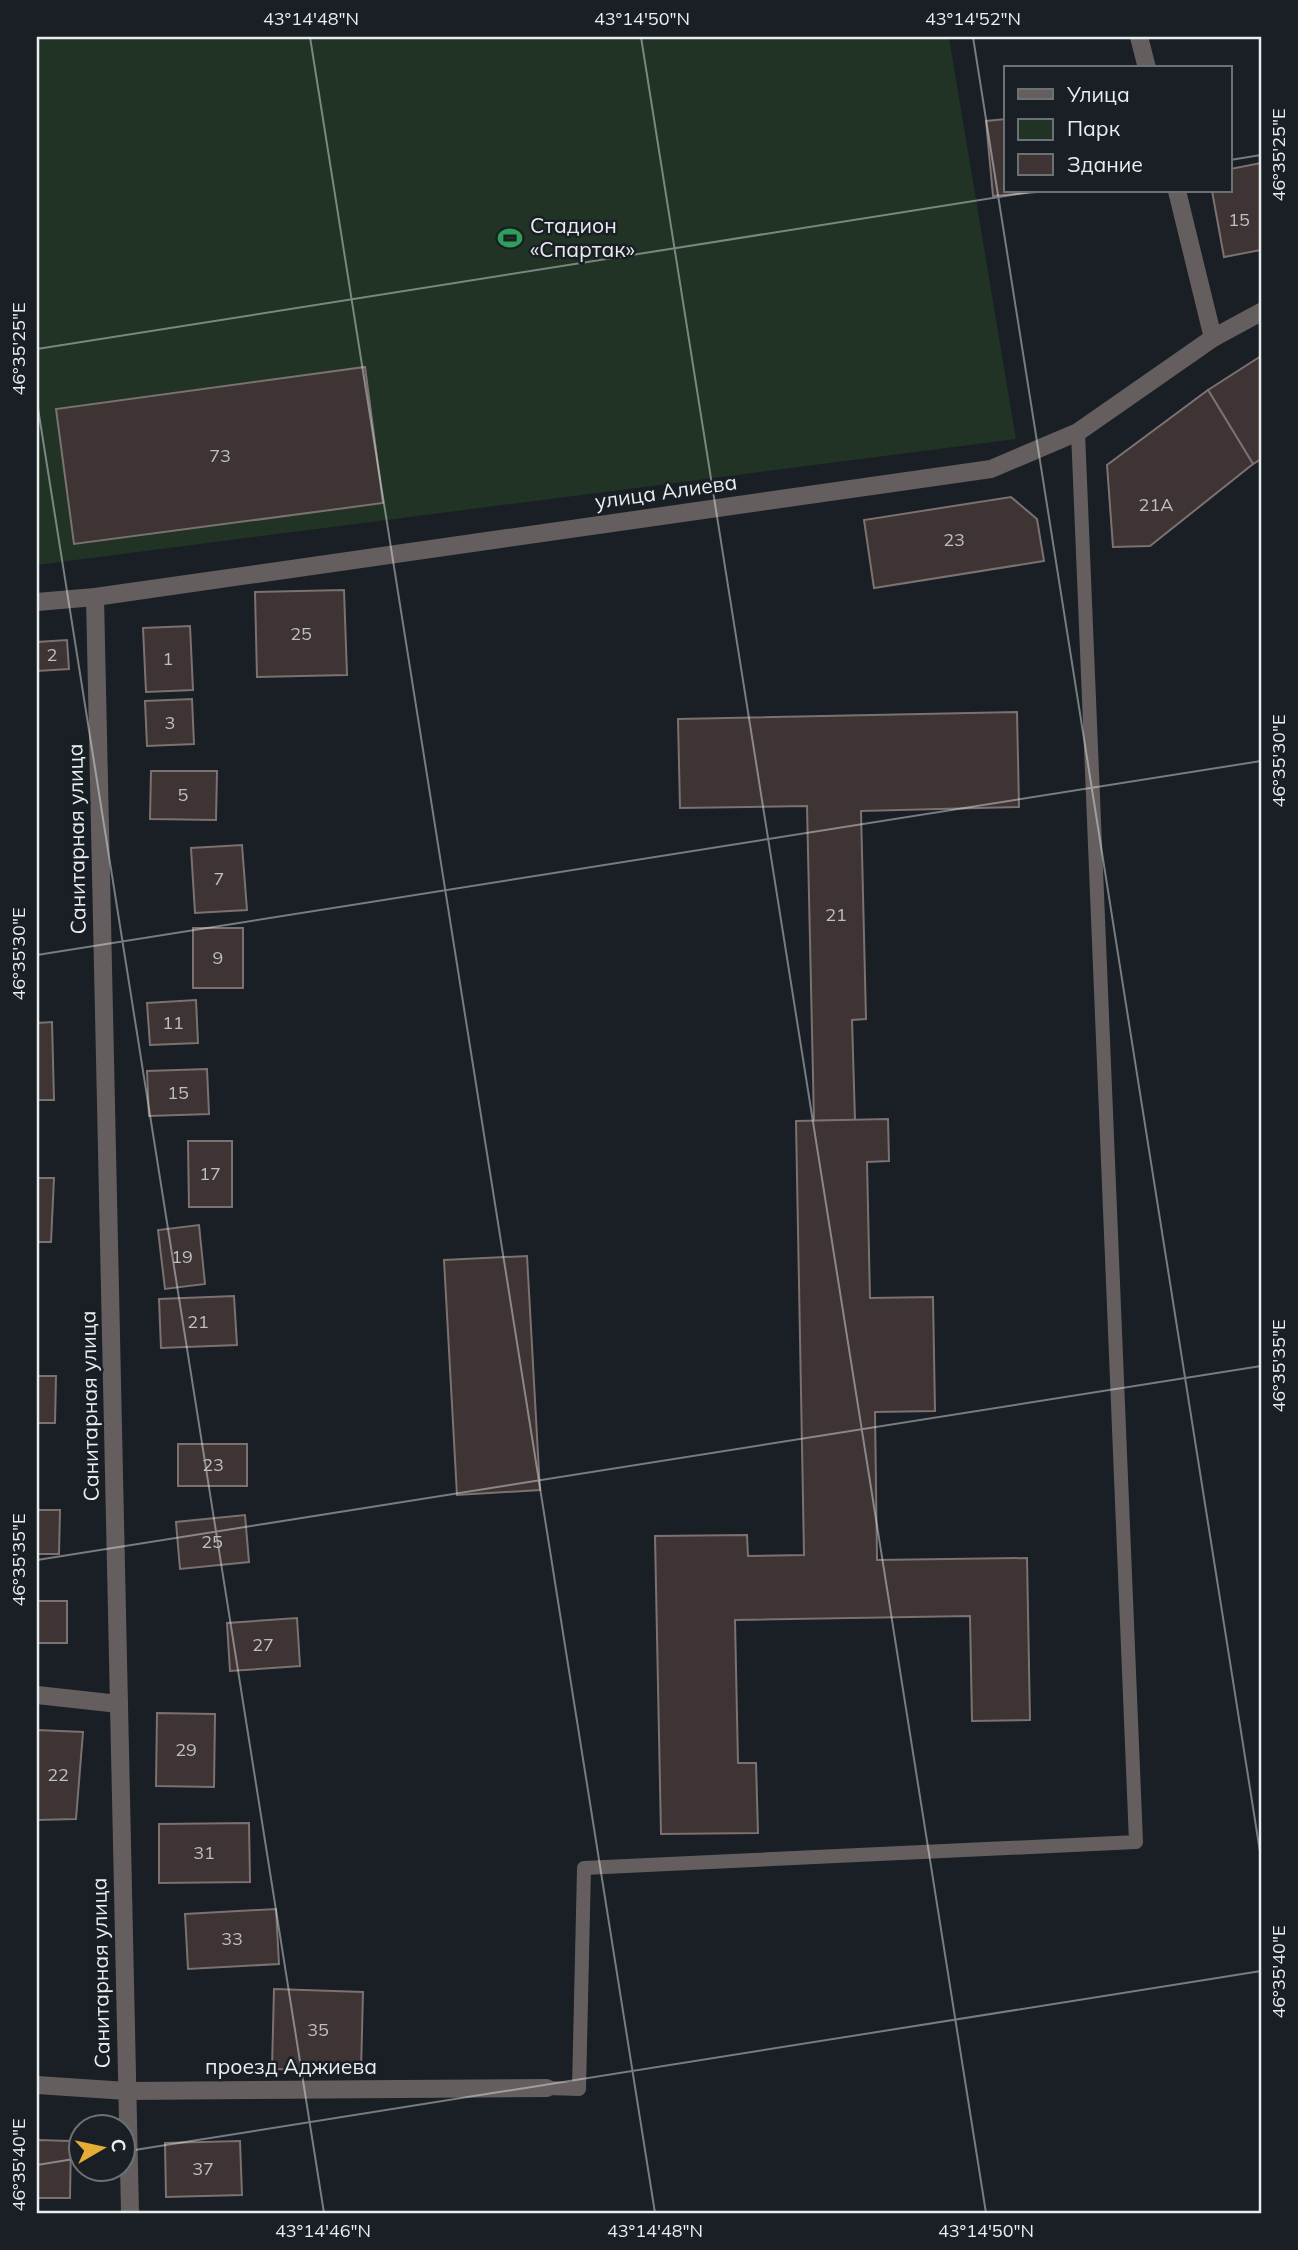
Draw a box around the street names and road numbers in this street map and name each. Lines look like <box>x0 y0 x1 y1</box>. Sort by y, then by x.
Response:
street label: улица Алиева <box>593 468 739 514</box>
street label: Санитарная улица <box>61 743 91 935</box>
street label: Санитарная улица <box>74 1310 104 1502</box>
street label: Санитарная улица <box>85 1877 115 2069</box>
street label: проезд Аджиева <box>205 2053 377 2079</box>

